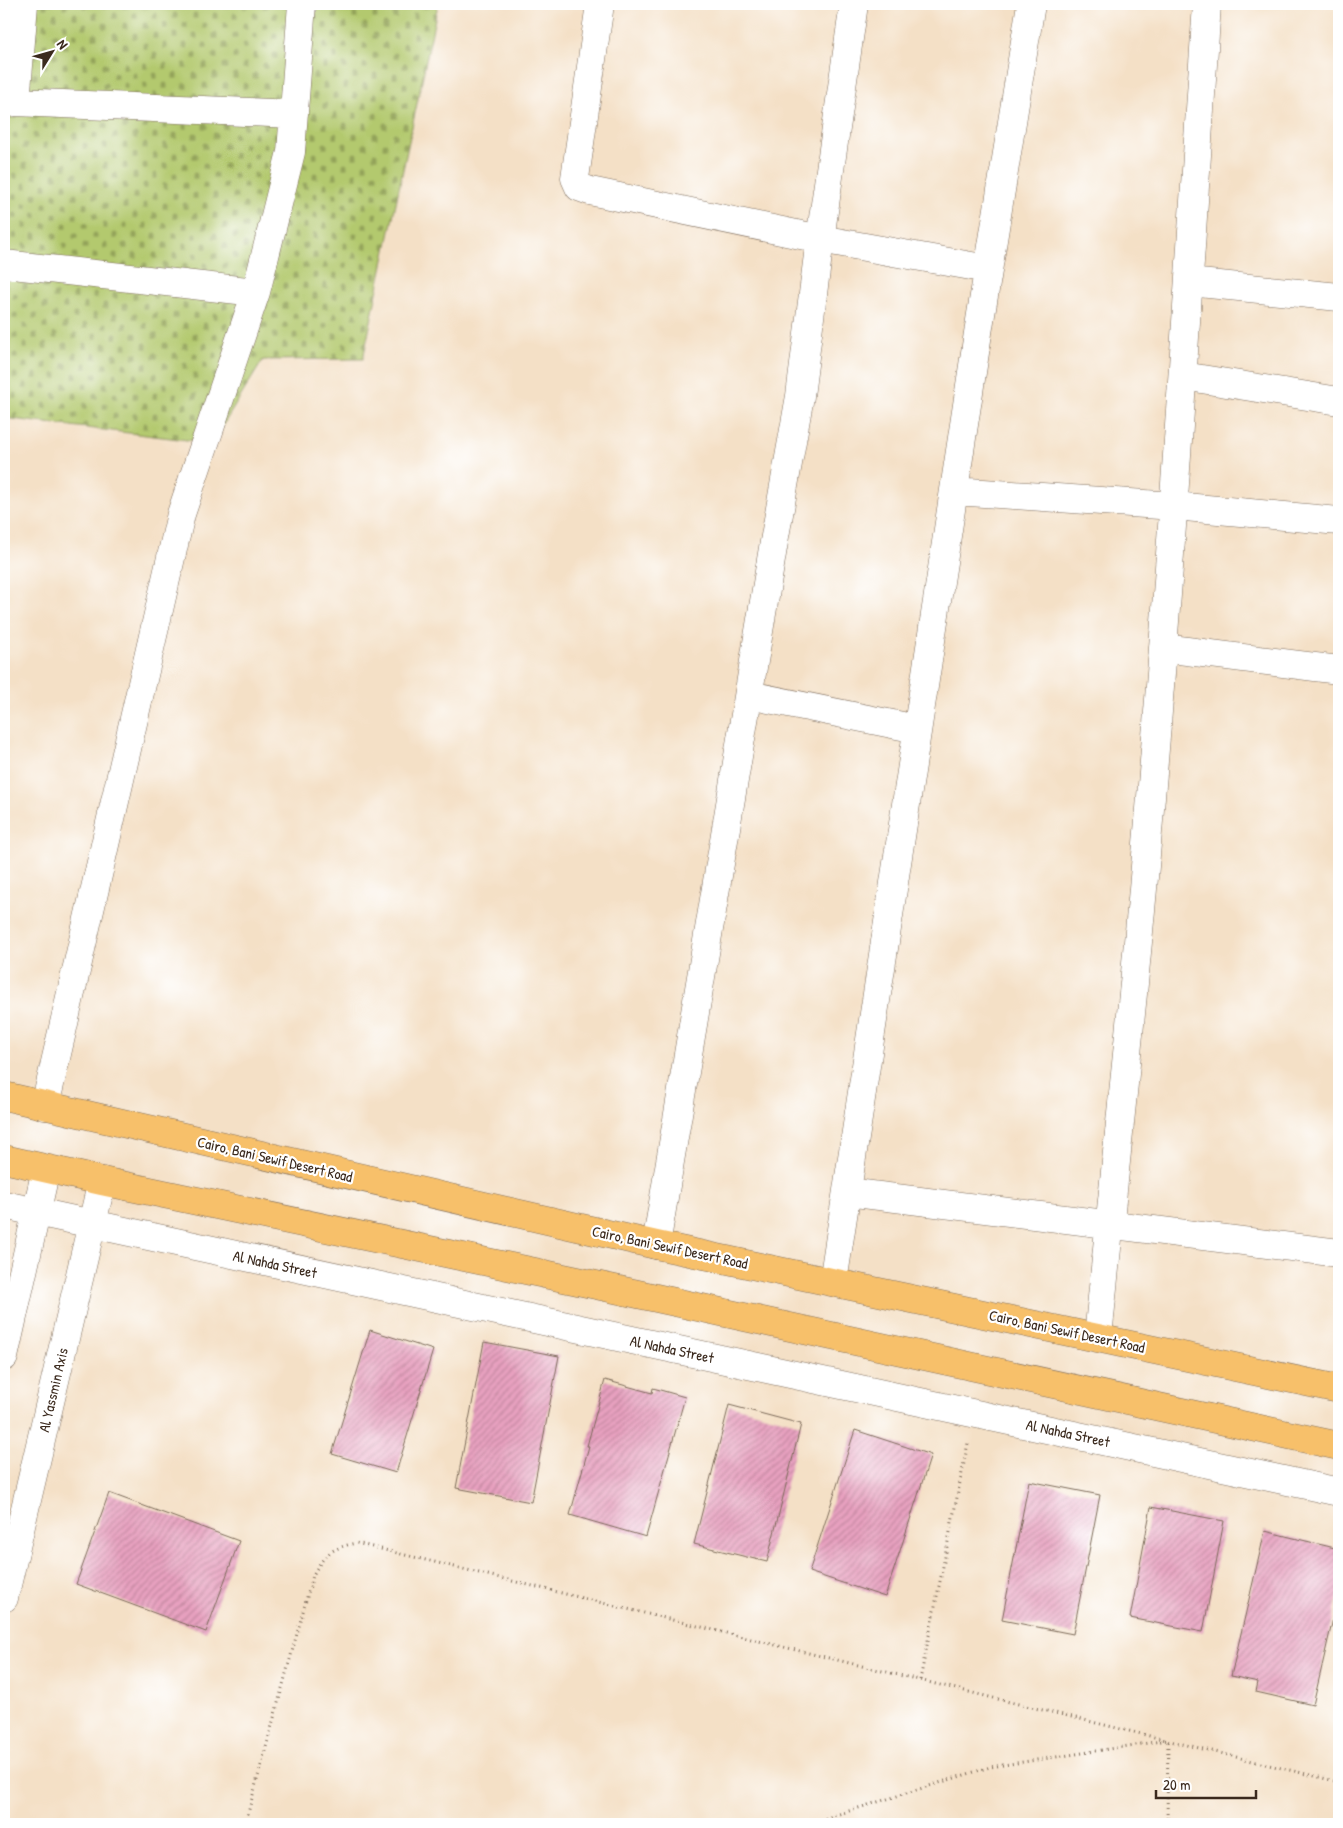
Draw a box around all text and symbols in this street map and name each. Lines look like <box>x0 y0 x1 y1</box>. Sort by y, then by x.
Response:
north arrow <box>28 28 78 78</box>
text: N <box>53 35 73 53</box>
street label: Cairo, Bani Sewif Desert Road <box>195 1131 355 1187</box>
street label: Cairo, Bani Sewif Desert Road <box>590 1220 750 1274</box>
street label: Al Nahda Street <box>231 1245 320 1283</box>
street label: Cairo, Bani Sewif Desert Road <box>987 1304 1147 1358</box>
street label: Al Nahda Street <box>628 1330 717 1368</box>
street label: Al Yassmin Axis <box>33 1346 73 1434</box>
street label: Al Nahda Street <box>1024 1414 1113 1452</box>
scale bar <box>1156 1768 1256 1800</box>
text: 20 m <box>1163 1774 1190 1795</box>

